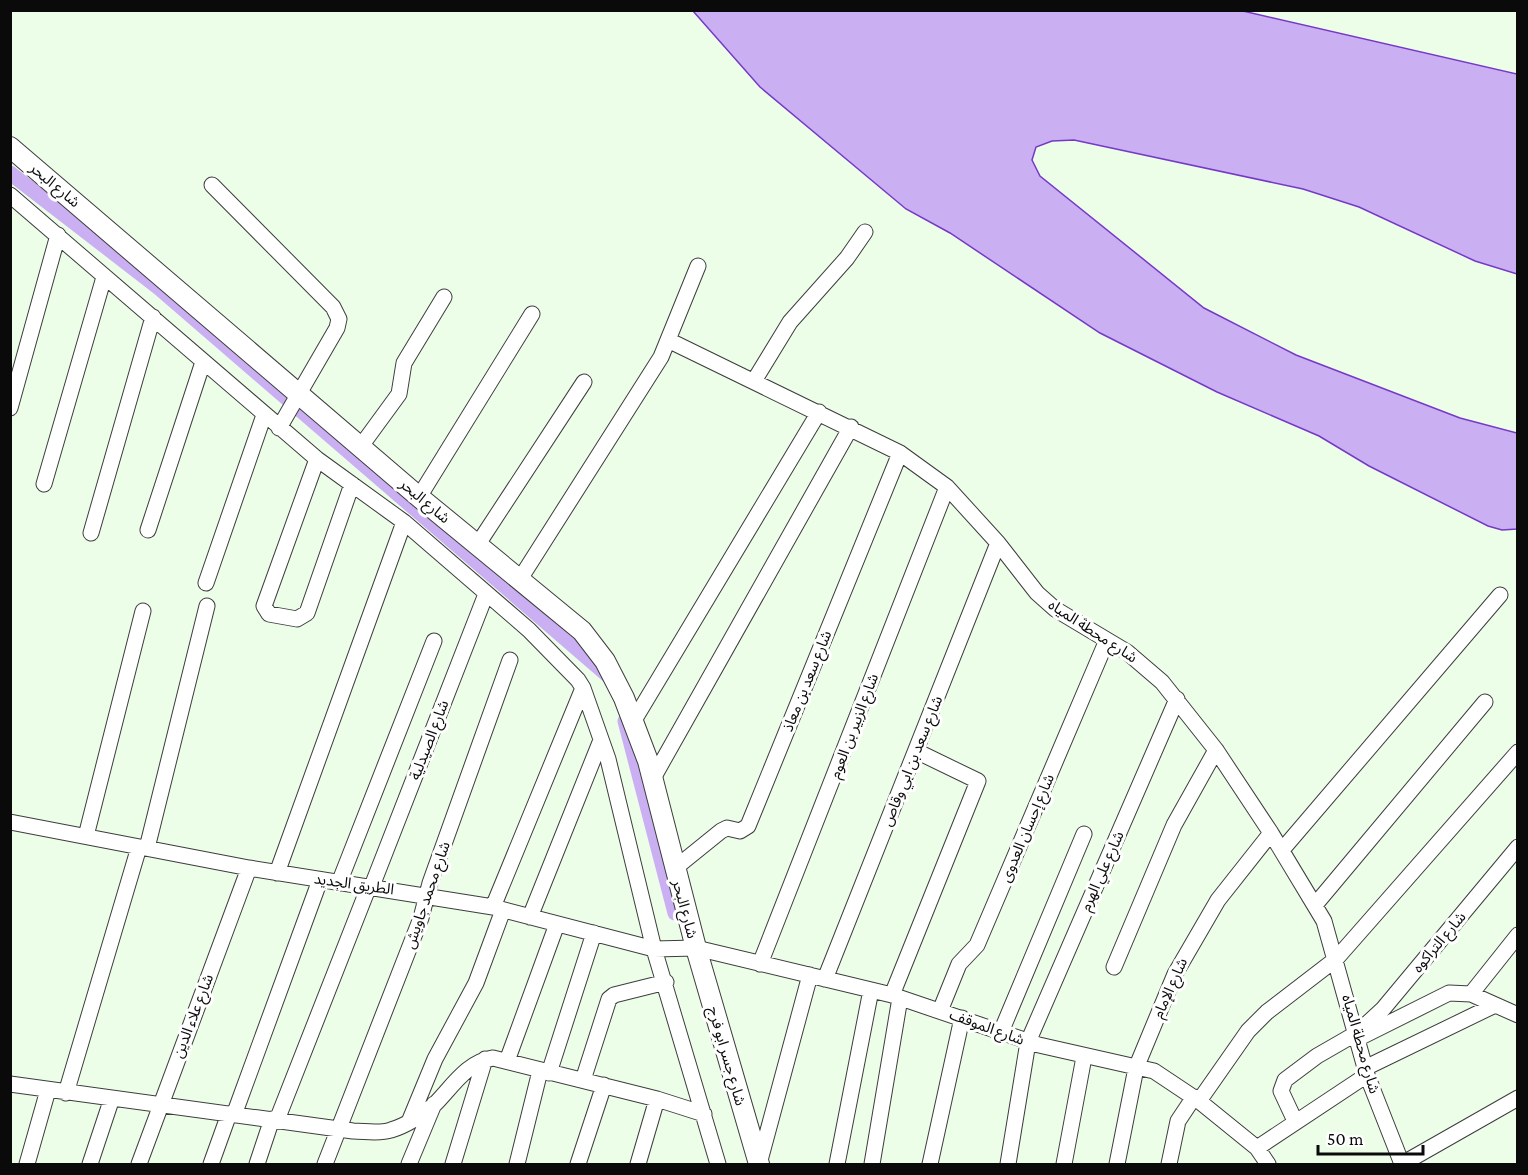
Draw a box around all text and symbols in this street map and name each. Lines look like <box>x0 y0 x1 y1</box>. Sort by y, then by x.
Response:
street label: شارع البحر <box>23 159 83 214</box>
street label: شارع البحر <box>393 475 453 530</box>
street label: شارع محطة المياه <box>1044 596 1141 669</box>
street label: شارع سعد بن معاذ <box>779 628 838 735</box>
street label: شارع الزبير بن العوم <box>827 671 885 782</box>
street label: شارع سعد بن ابي وقاص <box>879 693 949 830</box>
street label: شارع الصيدلية <box>406 698 455 784</box>
street label: شارع إحسان العدوى <box>997 771 1061 886</box>
street label: شارع علي الهرم <box>1077 828 1130 915</box>
street label: شارع محمد جاويش <box>401 839 457 952</box>
street label: الطريق الجديد <box>313 870 395 900</box>
street label: شارع البحر <box>665 877 701 941</box>
street label: شارع التراكوه <box>1409 908 1472 978</box>
street label: شارع الإمام <box>1150 955 1194 1022</box>
street label: شارع علاء الدين <box>170 972 220 1062</box>
street label: شارع محطة المياه <box>1335 993 1383 1097</box>
street label: شارع جسر ابو فرج <box>701 1005 749 1109</box>
street label: شارع الموقف <box>946 1006 1027 1052</box>
scale bar <box>1318 1118 1423 1156</box>
text: 50 m <box>1327 1129 1364 1149</box>

